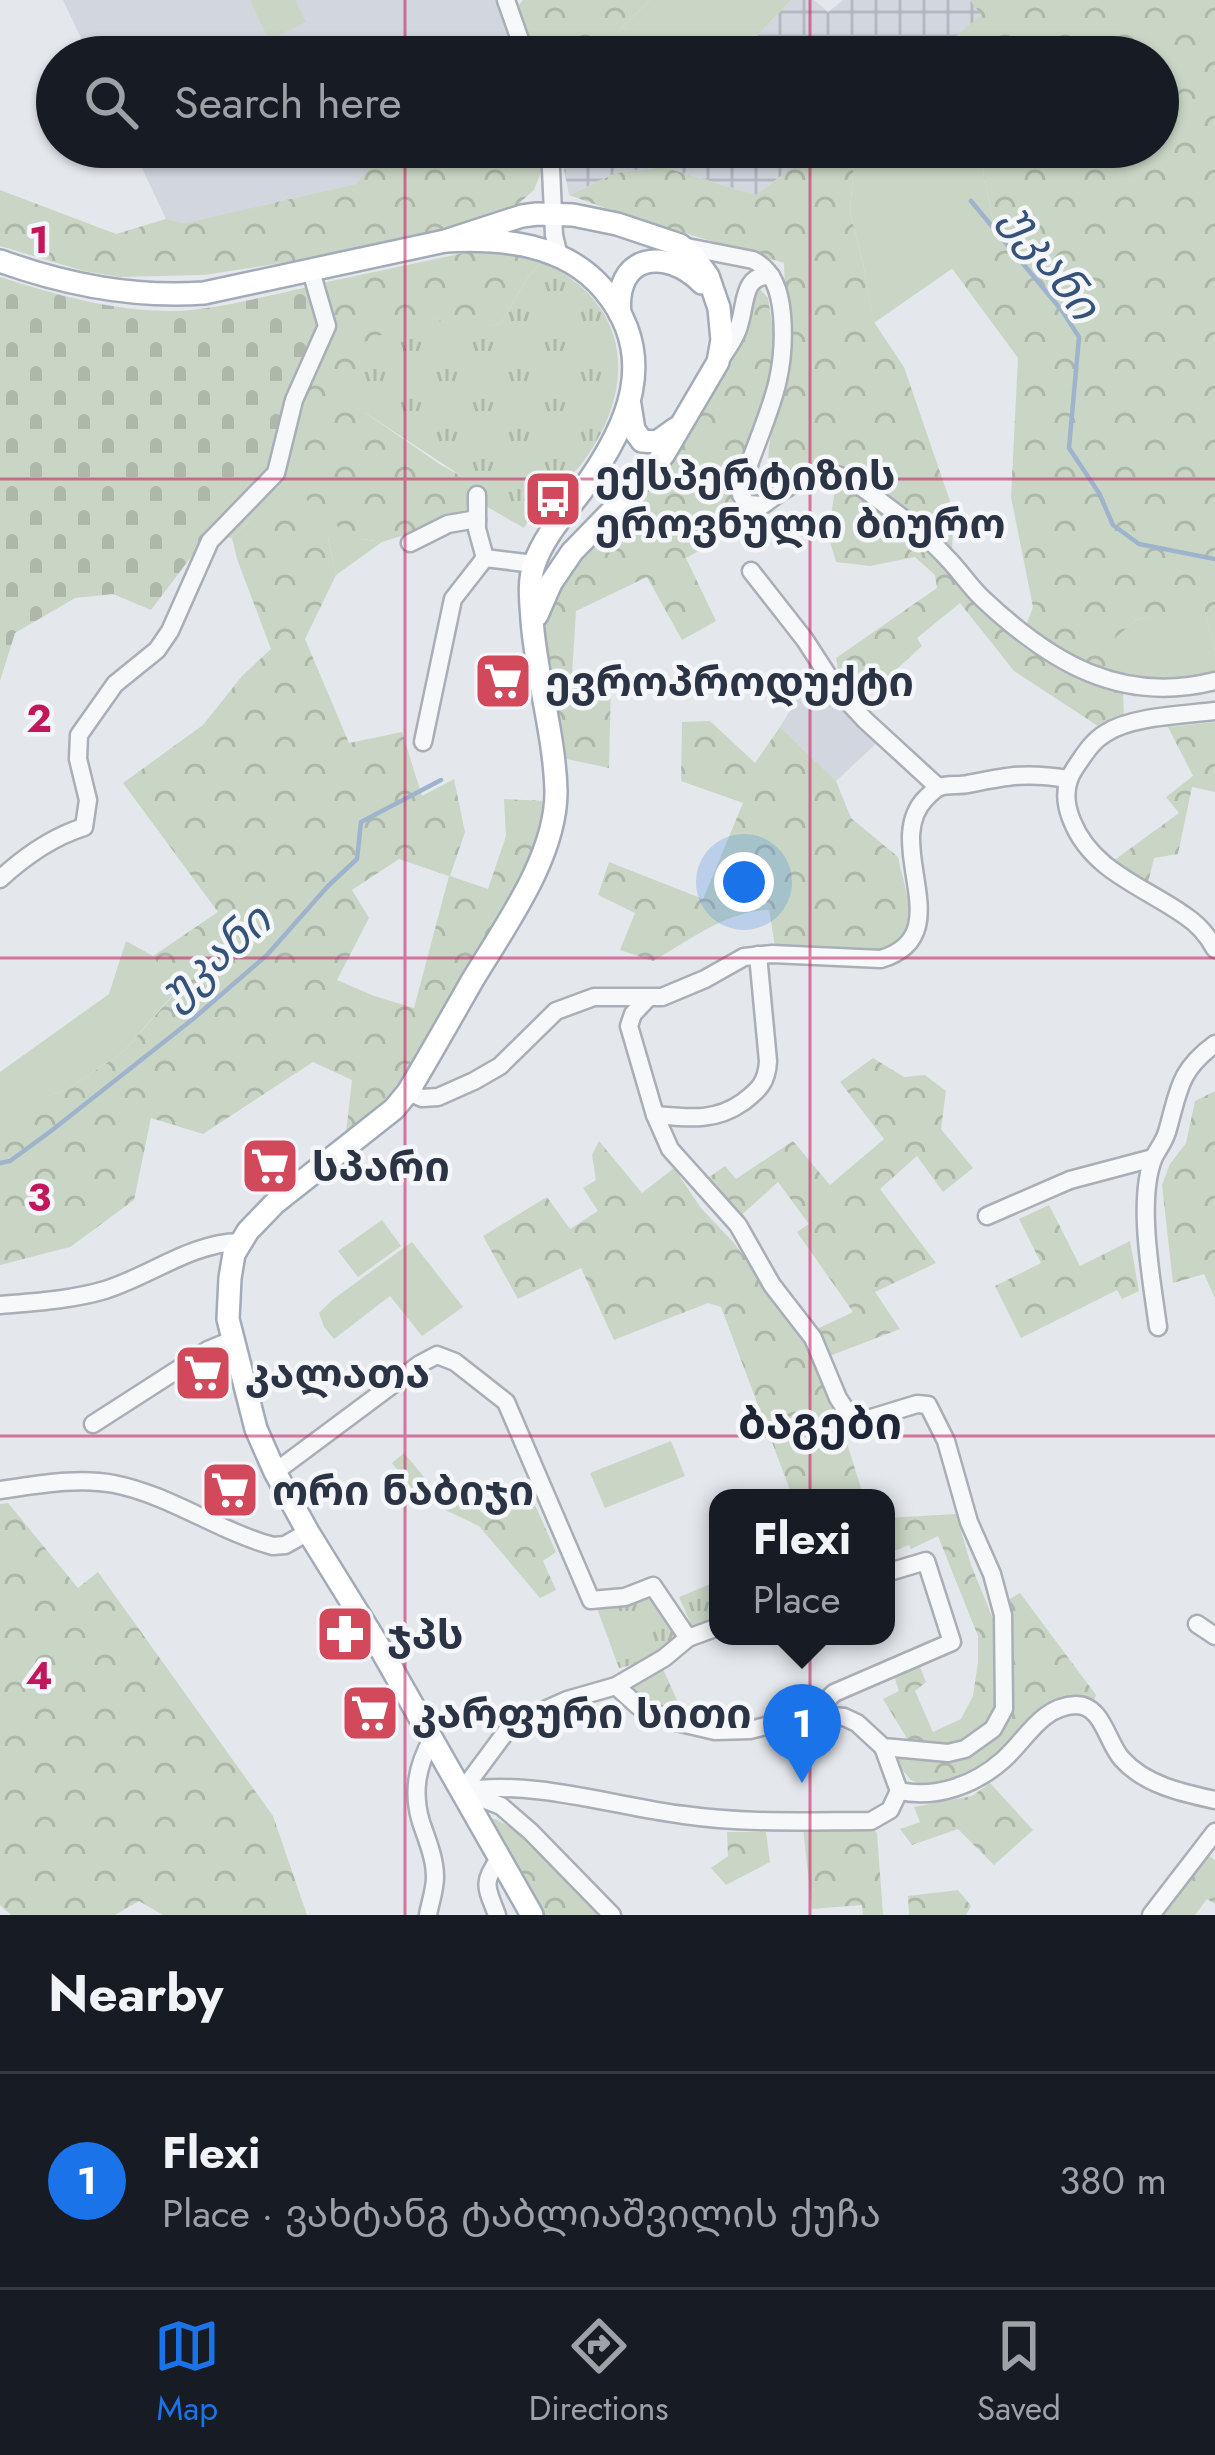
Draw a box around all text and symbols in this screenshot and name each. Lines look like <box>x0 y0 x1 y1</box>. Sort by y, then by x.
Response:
search box <box>36 36 1179 168</box>
icon: search <box>78 69 144 135</box>
text: Search here <box>174 70 402 135</box>
water label: უკანი <box>987 189 1117 335</box>
text: 1 <box>29 211 49 268</box>
place label: ექსპერტიზის ეროვნული ბიურო <box>595 445 1005 554</box>
bus stop icon: ექსპერტიზის ეროვნული ბიურო <box>522 468 584 530</box>
supermarket icon: ევროპროდუქტი <box>472 650 534 712</box>
place label: ევროპროდუქტი <box>545 651 914 712</box>
text: 2 <box>26 690 52 747</box>
your location <box>714 852 774 912</box>
water label: უკანი <box>144 888 286 1024</box>
supermarket icon: სპარი <box>239 1135 301 1197</box>
place label: სპარი <box>312 1136 450 1197</box>
text: 3 <box>27 1169 51 1226</box>
supermarket icon: კალათა <box>172 1342 234 1404</box>
place label: კალათა <box>245 1343 430 1404</box>
district label: ბაგები <box>738 1391 902 1456</box>
supermarket icon: ორი ნაბიჯი <box>199 1459 261 1521</box>
place label: ორი ნაბიჯი <box>272 1460 534 1521</box>
popup <box>709 1489 895 1645</box>
text: Flexi <box>753 1506 851 1571</box>
text: Place <box>753 1571 841 1628</box>
pharmacy icon: ჯპს <box>314 1603 376 1665</box>
place label: ჯპს <box>387 1604 464 1665</box>
text: 4 <box>25 1647 53 1704</box>
supermarket icon: კარფური სითი <box>339 1682 401 1744</box>
place label: კარფური სითი <box>412 1683 752 1744</box>
pin: 1 <box>763 1684 841 1783</box>
text: Nearby <box>48 1956 223 2030</box>
text: Flexi <box>162 2120 261 2185</box>
text: 1 <box>77 2152 97 2209</box>
text: 380 m <box>1059 2152 1167 2209</box>
text: Place · ვახტანგ ტაბლიაშვილის ქუჩა <box>162 2185 881 2242</box>
tab: Map <box>154 2313 220 2432</box>
tab: Directions <box>529 2313 669 2432</box>
tab: Saved <box>977 2313 1061 2432</box>

